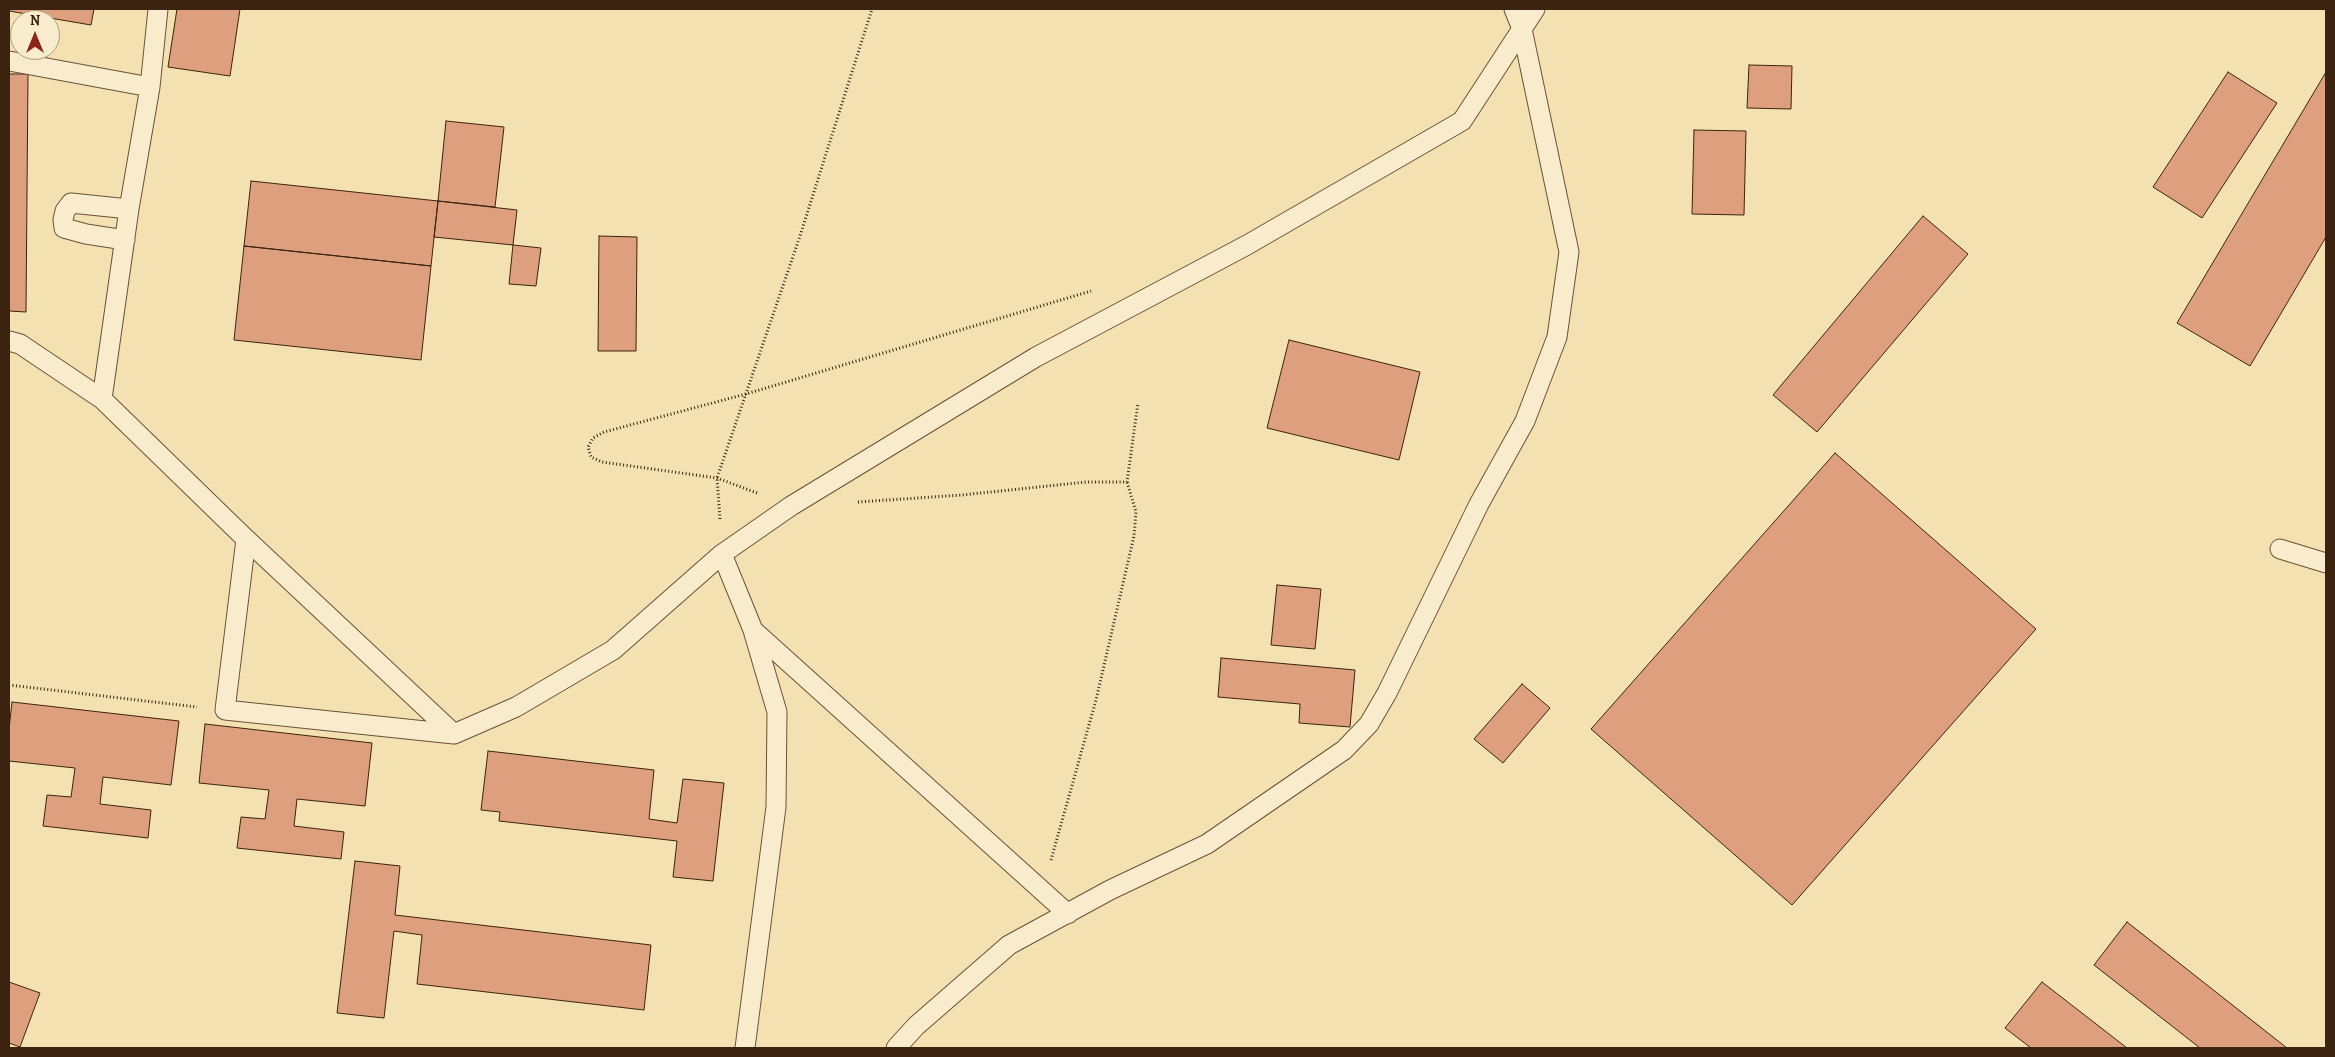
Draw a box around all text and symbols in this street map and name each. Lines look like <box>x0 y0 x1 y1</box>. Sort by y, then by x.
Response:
north arrow <box>10 10 60 60</box>
text: N <box>30 11 40 30</box>

